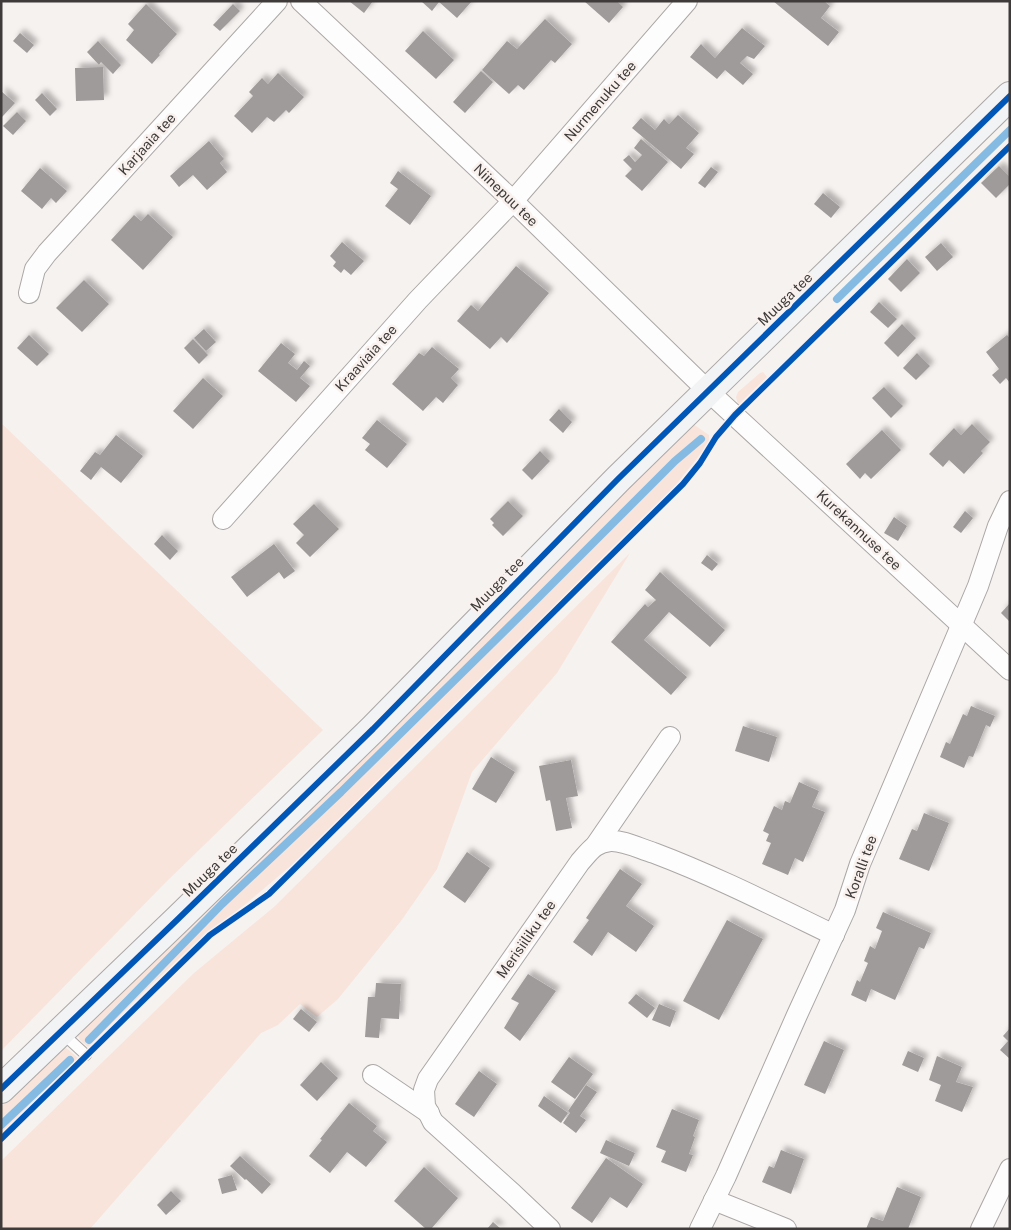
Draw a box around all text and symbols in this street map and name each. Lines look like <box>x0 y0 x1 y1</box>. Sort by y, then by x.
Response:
street label: Nurmenuku tee <box>561 58 639 144</box>
street label: Karjaaia tee <box>115 110 179 178</box>
street label: Niinepuu tee <box>471 160 541 230</box>
street label: Muuga tee <box>754 269 816 329</box>
street label: Kraaviaia tee <box>332 321 400 395</box>
street label: Kurekannuse tee <box>813 487 905 573</box>
street label: Muuga tee <box>467 553 527 615</box>
street label: Koralli tee <box>842 833 880 901</box>
street label: Muuga tee <box>179 840 241 900</box>
street label: Merisiiliku tee <box>493 897 559 981</box>

